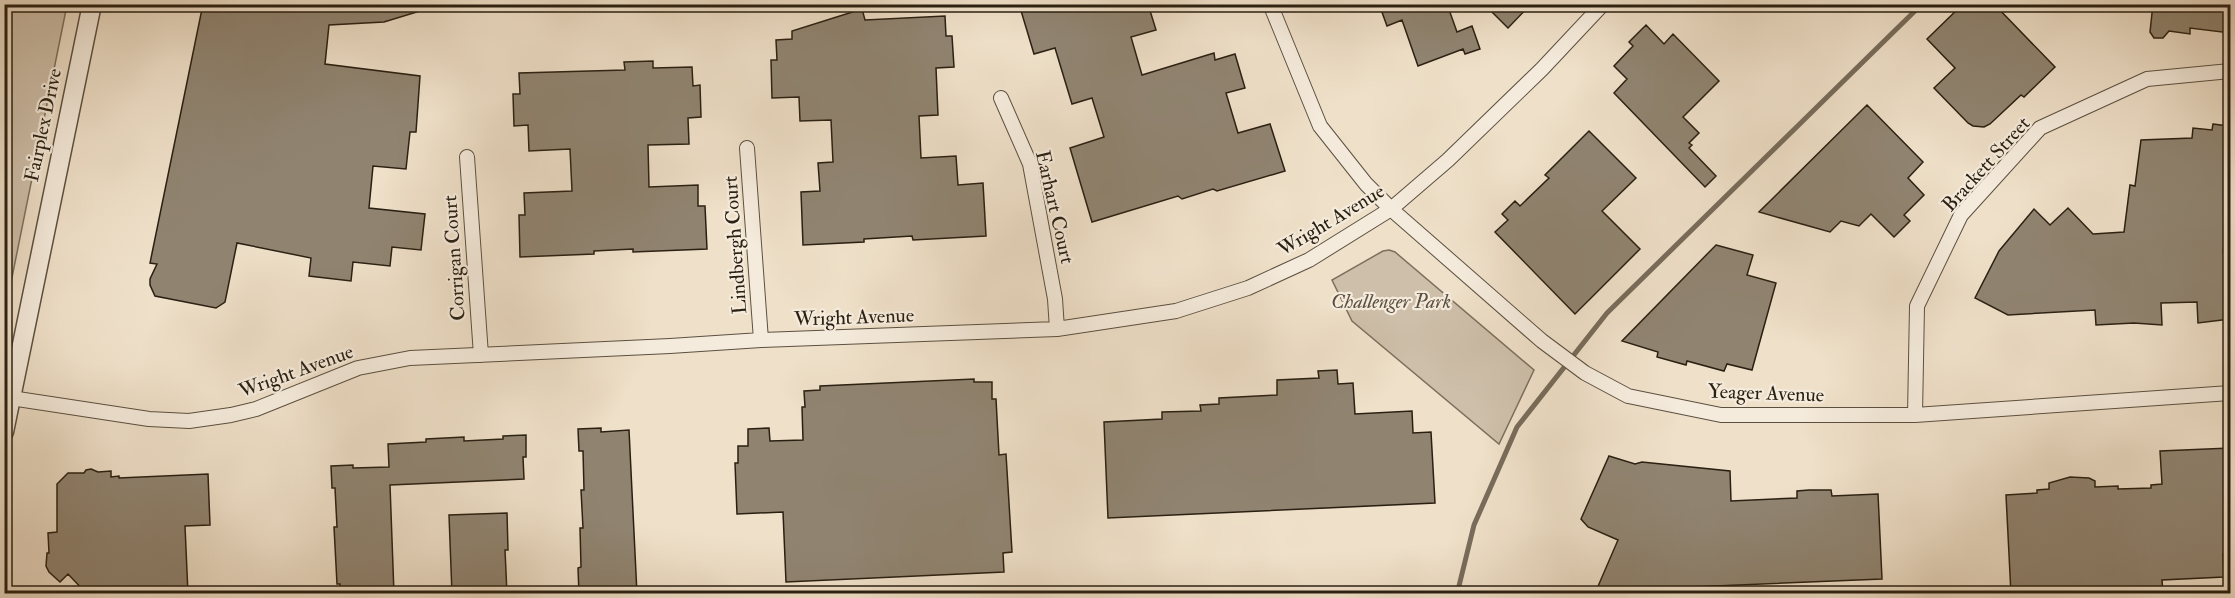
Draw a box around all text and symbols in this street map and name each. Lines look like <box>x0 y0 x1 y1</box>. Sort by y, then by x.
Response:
street label: Fairplex Drive <box>19 66 68 184</box>
street label: Brackett Street <box>1937 111 2036 217</box>
street label: Earhart Court <box>1030 148 1080 267</box>
street label: Lindbergh Court <box>718 175 752 315</box>
street label: Wright Avenue <box>1272 178 1389 262</box>
street label: Corrigan Court <box>437 194 471 322</box>
park label: Challenger Park <box>1331 289 1451 314</box>
street label: Wright Avenue <box>792 302 915 332</box>
street label: Wright Avenue <box>234 339 357 404</box>
street label: Yeager Avenue <box>1707 378 1825 408</box>

